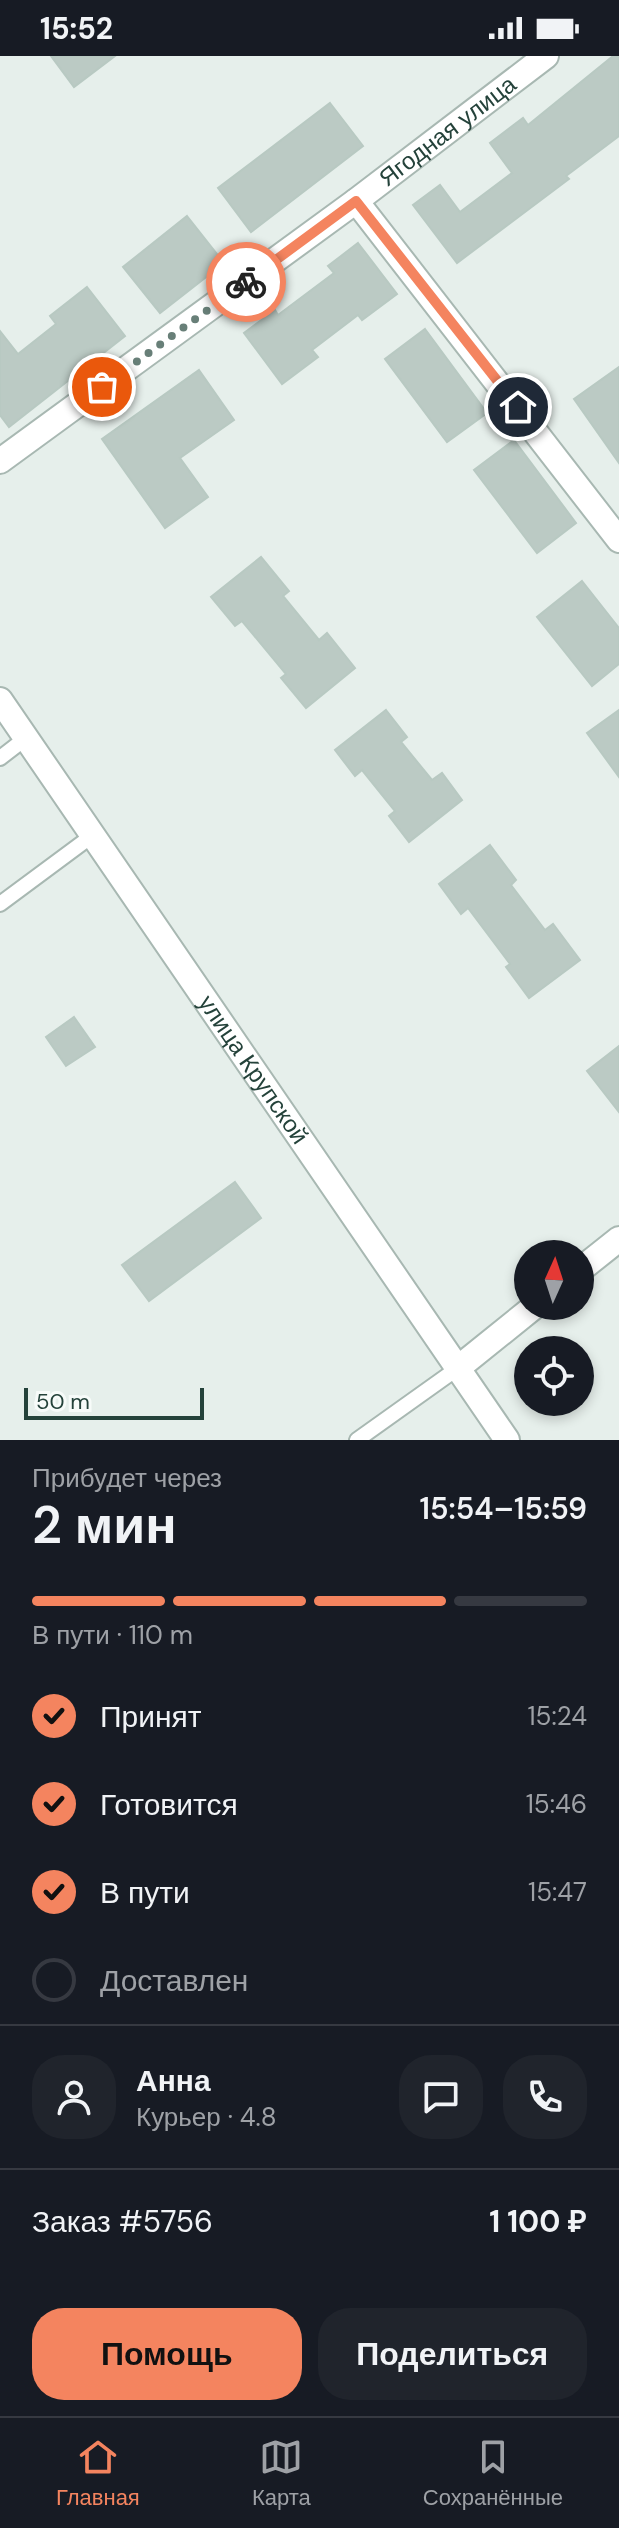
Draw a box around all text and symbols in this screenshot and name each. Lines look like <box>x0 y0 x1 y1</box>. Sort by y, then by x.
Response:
text: 15:52 <box>40 9 113 48</box>
street label: Ягодная улица <box>372 68 523 193</box>
courier <box>206 242 286 322</box>
icon: bike <box>224 260 268 304</box>
pin <box>68 353 136 421</box>
icon: bag <box>80 365 124 409</box>
pin <box>484 373 552 441</box>
icon: home <box>496 385 540 429</box>
street label: улица Крупской <box>192 989 316 1150</box>
north arrow <box>514 1240 594 1320</box>
map controls <box>514 1240 594 1416</box>
button: locate <box>514 1336 594 1416</box>
scale bar <box>24 1384 204 1420</box>
text: 50 m <box>36 1387 90 1416</box>
text: Прибудет через <box>32 1461 222 1495</box>
text: 15:54–15:59 <box>420 1489 587 1528</box>
text: 2 мин <box>32 1491 177 1559</box>
text: В пути · 110 m <box>32 1618 193 1652</box>
icon: check <box>32 1694 76 1738</box>
text: Принят <box>100 1697 202 1736</box>
text: 15:24 <box>527 1699 587 1733</box>
icon: check <box>32 1782 76 1826</box>
text: Готовится <box>100 1785 238 1824</box>
text: 15:46 <box>526 1787 587 1821</box>
icon: check <box>32 1870 76 1914</box>
text: В пути <box>100 1873 190 1912</box>
text: 15:47 <box>528 1875 587 1909</box>
text: Доставлен <box>100 1961 248 2000</box>
button: person <box>32 2055 116 2139</box>
button: chat <box>399 2055 483 2139</box>
button: phone <box>503 2055 587 2139</box>
text: Анна <box>136 2061 211 2100</box>
text: Курьер · 4.8 <box>136 2100 277 2134</box>
text: Заказ #5756 <box>32 2202 213 2241</box>
text: 1 100 ₽ <box>489 2202 587 2241</box>
button: Помощь <box>32 2308 302 2400</box>
button: Поделиться <box>318 2308 587 2400</box>
tab: Главная <box>56 2435 140 2512</box>
tab: Карта <box>252 2435 311 2512</box>
tab: Сохранённые <box>423 2435 563 2512</box>

